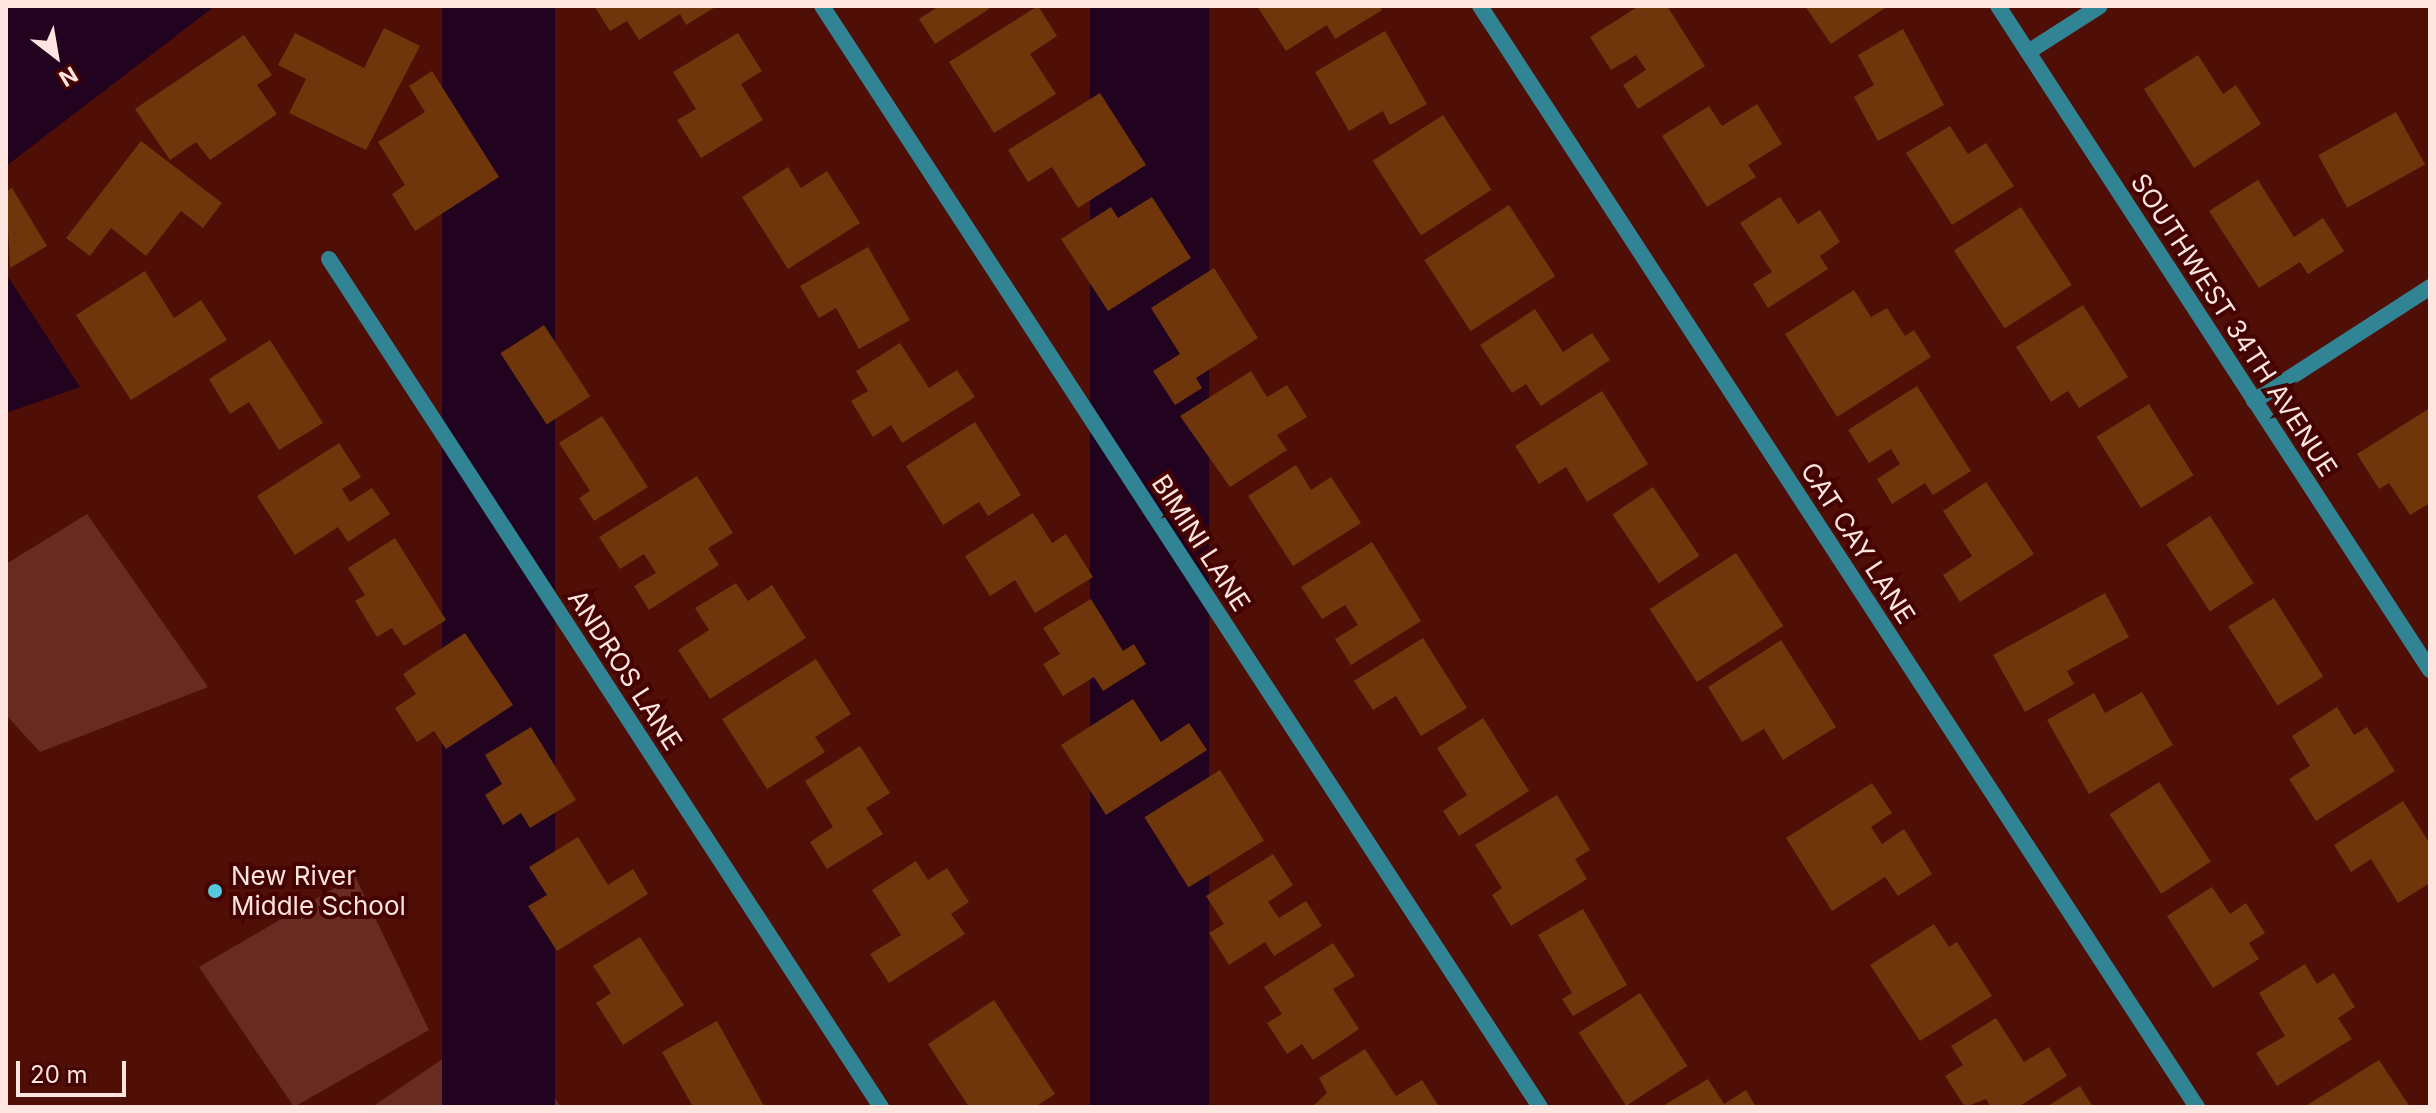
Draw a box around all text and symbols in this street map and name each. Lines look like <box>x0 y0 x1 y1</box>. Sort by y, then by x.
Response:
north arrow <box>16 16 96 96</box>
text: N <box>54 61 82 92</box>
street label: SOUTHWEST 34TH AVENUE <box>2124 168 2344 482</box>
street label: CAT CAY LANE <box>1794 457 1922 629</box>
street label: BIMINI LANE <box>1145 469 1257 617</box>
street label: ANDROS LANE <box>562 584 688 756</box>
place label: New River Middle School <box>231 860 406 922</box>
marker: New River Middle School <box>206 882 224 900</box>
scale bar <box>20 1045 130 1095</box>
text: 20 m <box>30 1060 88 1089</box>

